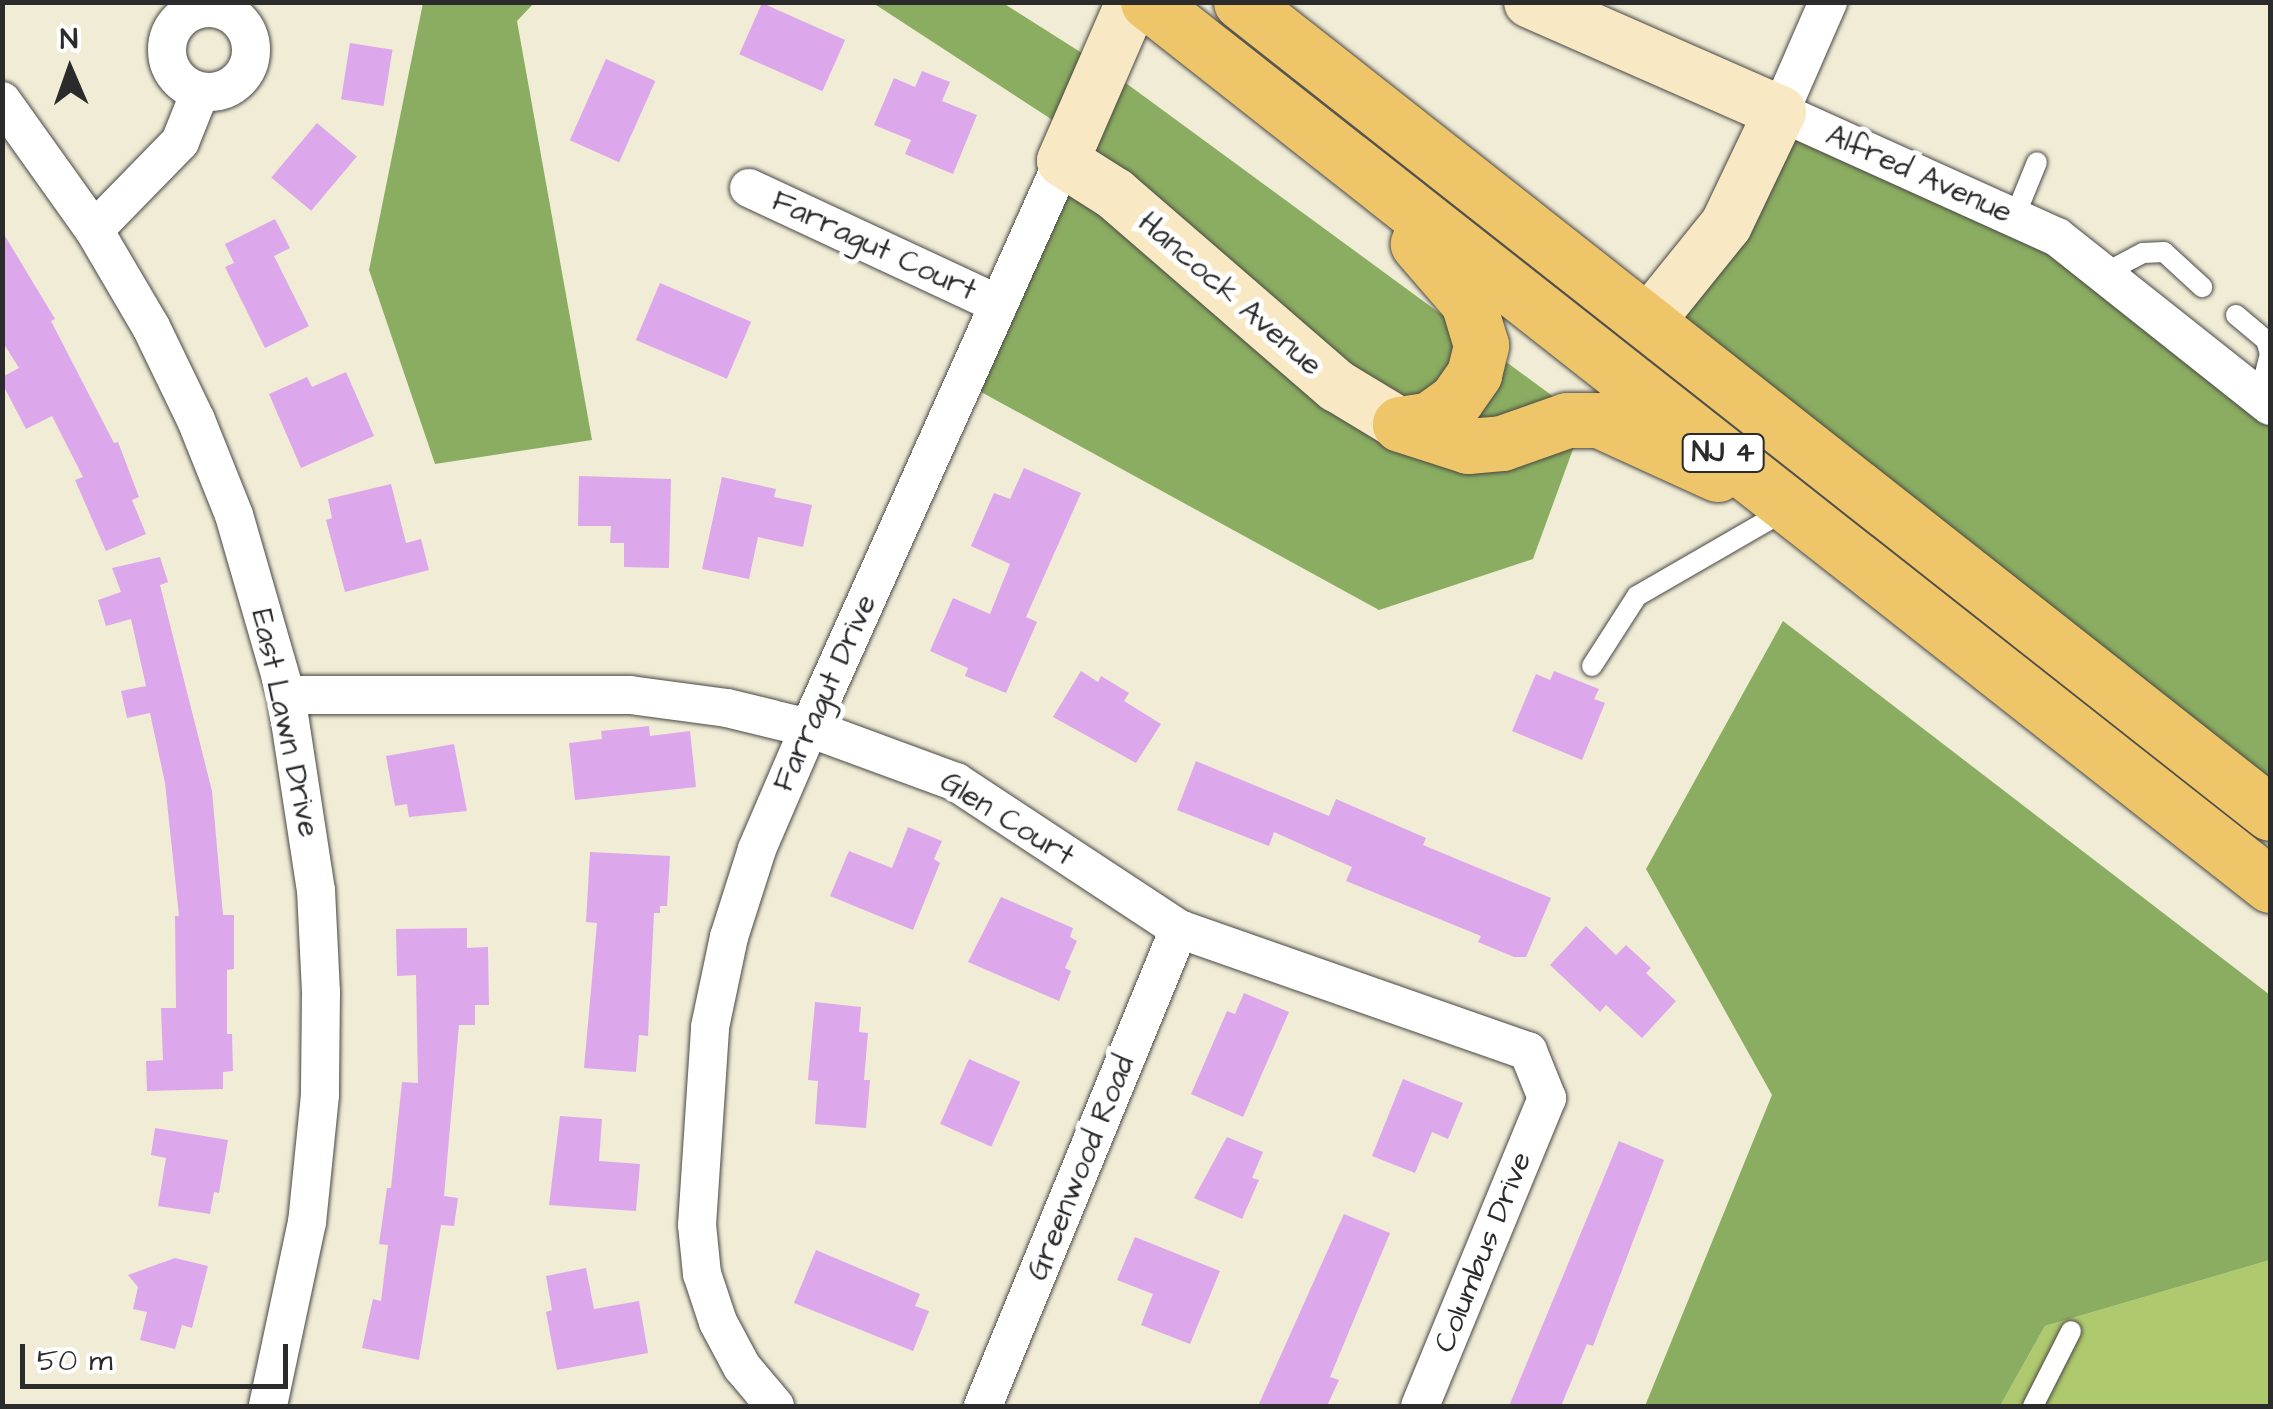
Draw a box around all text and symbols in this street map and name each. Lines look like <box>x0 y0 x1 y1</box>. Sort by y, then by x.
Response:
north arrow <box>20 20 120 120</box>
text: N <box>59 20 78 59</box>
street label: Alfred Avenue <box>1821 117 2017 231</box>
street label: Farragut Court <box>766 183 982 309</box>
street label: Hancock Avenue <box>1131 205 1329 383</box>
road number: NJ 4 <box>1680 430 1766 476</box>
street label: Farragut Drive <box>766 589 884 797</box>
street label: East Lawn Drive <box>243 606 327 840</box>
street label: Glen Court <box>934 764 1080 874</box>
street label: Greenwood Road <box>1020 1050 1142 1286</box>
street label: Columbus Drive <box>1426 1147 1540 1357</box>
scale bar <box>25 1324 292 1386</box>
text: 50 m <box>37 1340 113 1382</box>

